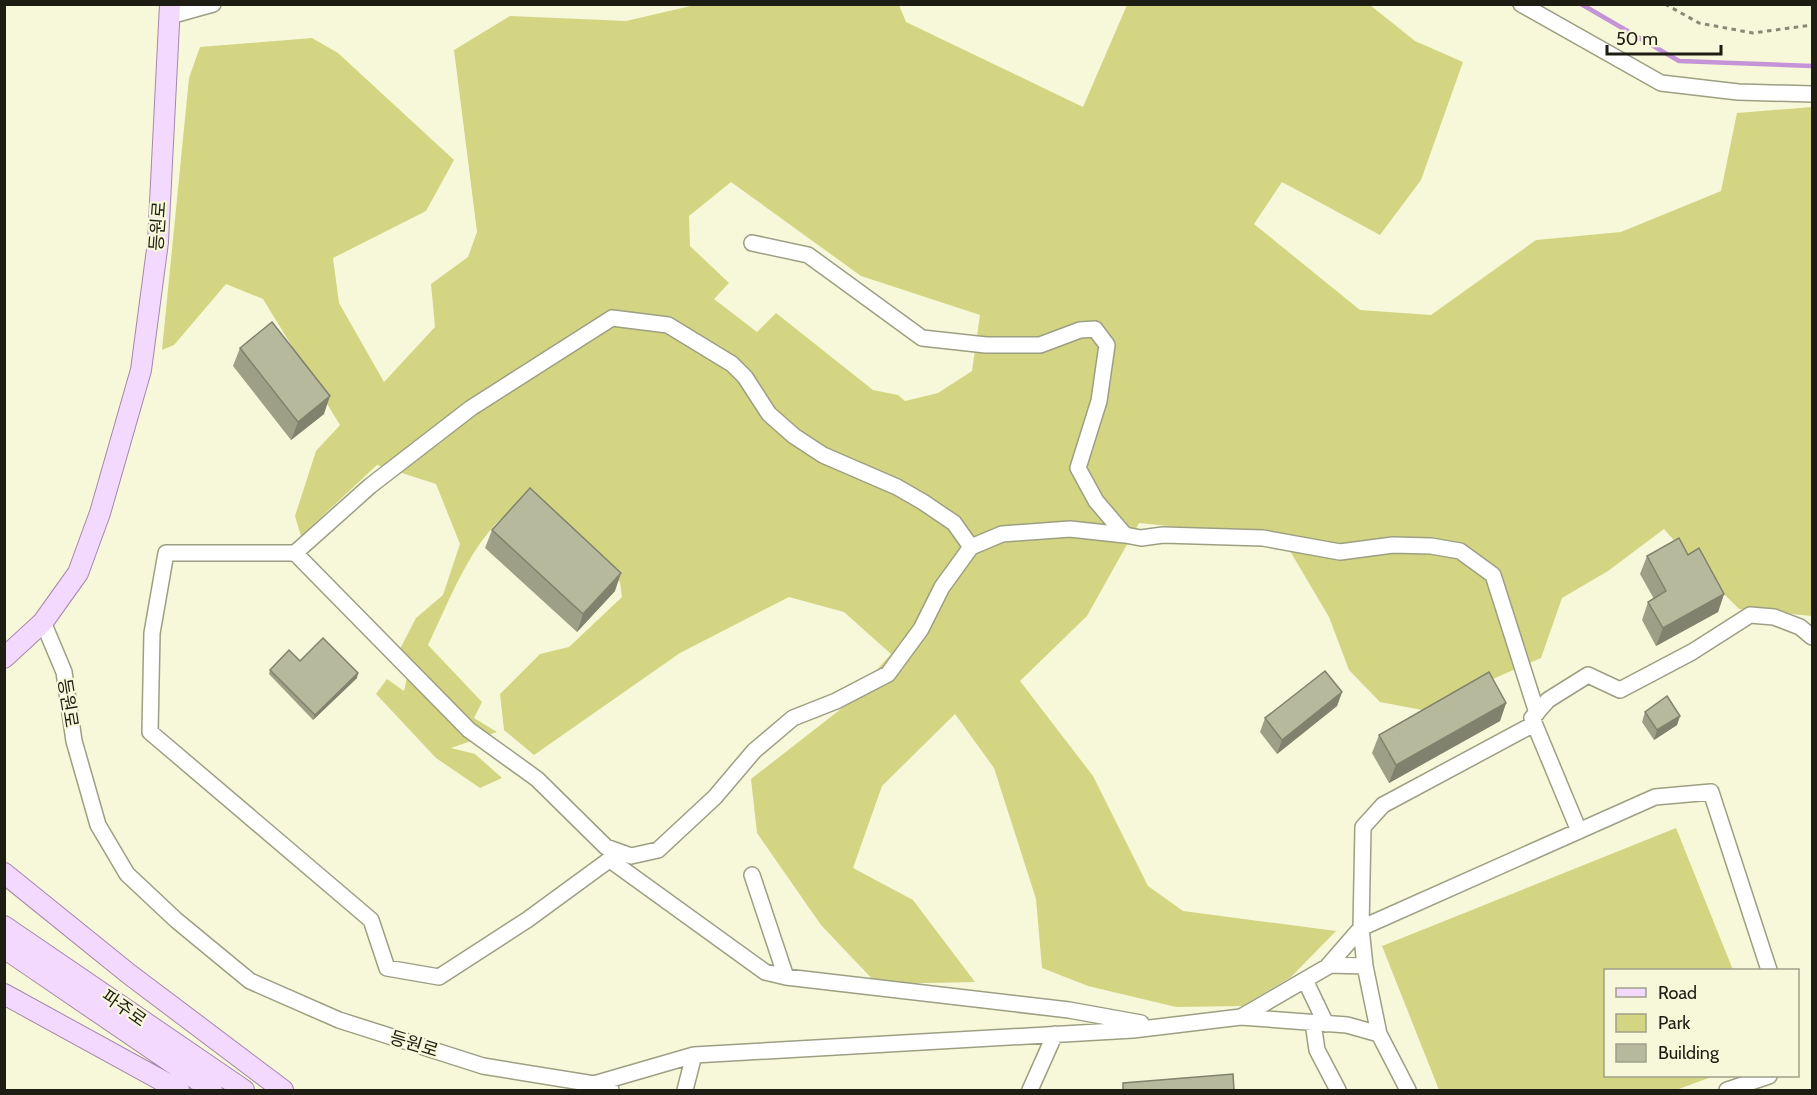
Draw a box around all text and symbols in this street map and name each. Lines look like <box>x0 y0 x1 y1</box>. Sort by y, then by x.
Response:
scale bar <box>1607 18 1721 56</box>
text: 50 m <box>1616 28 1658 50</box>
street label: 등원로 <box>145 200 171 252</box>
street label: 등원로 <box>53 677 83 729</box>
legend <box>1604 969 1799 1077</box>
text: Road <box>1658 982 1697 1004</box>
street label: 파주로 <box>97 985 151 1031</box>
text: Park <box>1658 1012 1691 1034</box>
street label: 등원로 <box>387 1026 441 1062</box>
text: Building <box>1658 1042 1720 1064</box>

